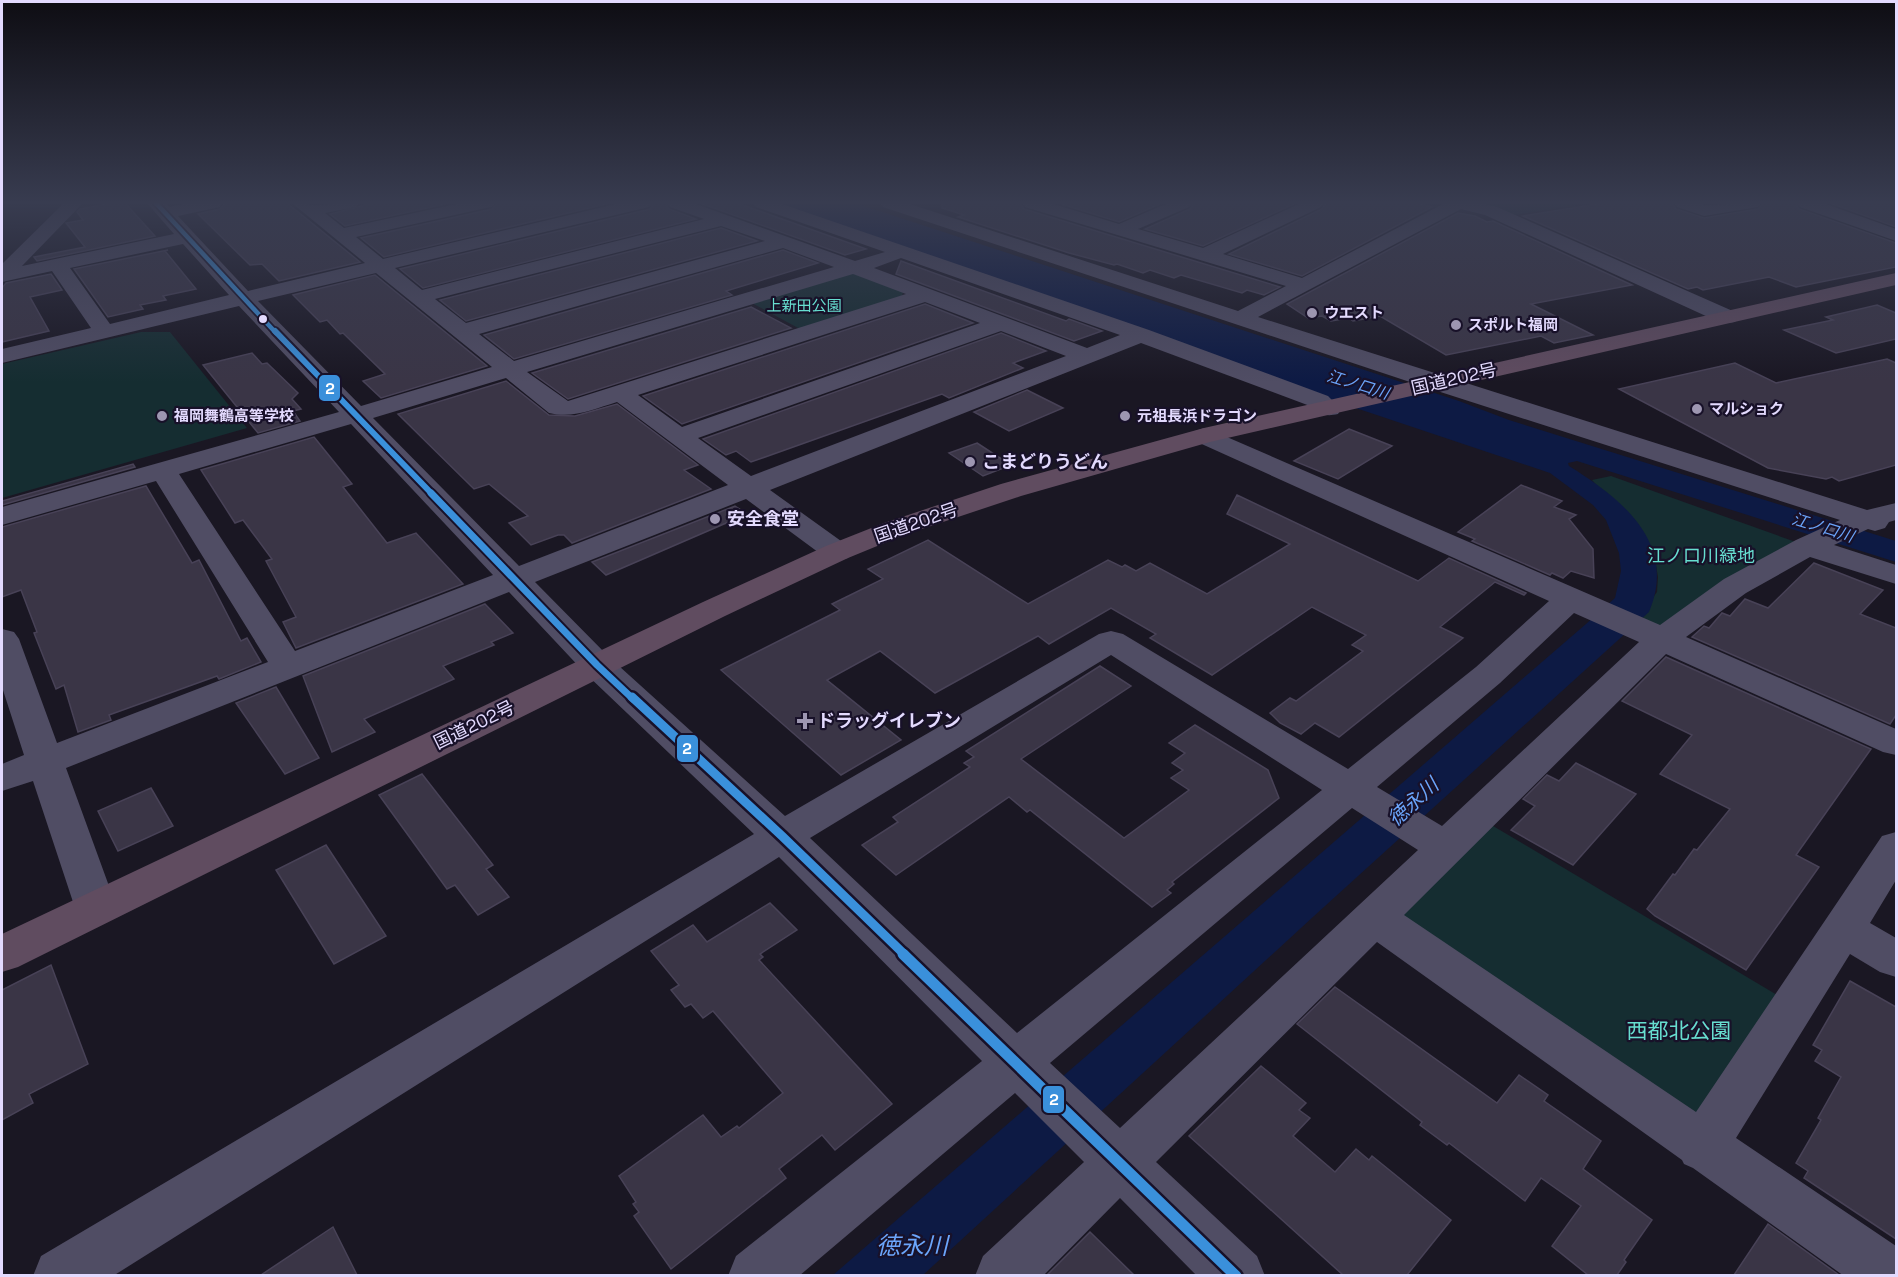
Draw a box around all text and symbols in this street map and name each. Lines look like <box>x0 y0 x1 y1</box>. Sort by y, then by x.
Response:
park label: 上新田公園 <box>766 296 842 315</box>
place label: ウエスト <box>1324 303 1384 322</box>
marker: ウエスト <box>1305 306 1319 320</box>
unlabelled marker <box>257 313 269 325</box>
place label: スポルト福岡 <box>1468 315 1558 334</box>
marker: スポルト福岡 <box>1449 318 1463 332</box>
street label: 国道202号 <box>1409 357 1499 400</box>
water label: 江ノ口川 <box>1324 365 1393 404</box>
line badge: 2 <box>318 374 341 402</box>
text: 2 <box>325 378 335 399</box>
place label: マルショク <box>1709 399 1784 418</box>
marker: マルショク <box>1690 402 1704 416</box>
place label: 福岡舞鶴高等学校 <box>173 406 294 425</box>
place label: 元祖長浜ドラゴン <box>1137 406 1257 425</box>
marker: 福岡舞鶴高等学校 <box>155 409 169 423</box>
marker: 元祖長浜ドラゴン <box>1118 409 1132 423</box>
place label: こまどりうどん <box>982 450 1108 473</box>
marker: こまどりうどん <box>963 455 977 469</box>
street label: 国道202号 <box>871 497 961 548</box>
place label: 安全食堂 <box>727 507 799 530</box>
water label: 江ノ口川 <box>1789 508 1858 547</box>
marker: 安全食堂 <box>708 512 722 526</box>
park label: 江ノ口川緑地 <box>1647 544 1755 567</box>
street label: 国道202号 <box>430 695 518 754</box>
place label: ドラッグイレブン <box>817 709 961 732</box>
marker: ドラッグイレブン <box>798 714 812 728</box>
line badge: 2 <box>676 734 699 763</box>
text: 2 <box>682 738 692 759</box>
water label: 徳永川 <box>1382 771 1445 832</box>
park label: 西都北公園 <box>1627 1017 1732 1044</box>
line badge: 2 <box>1042 1085 1065 1114</box>
text: 2 <box>1049 1089 1059 1110</box>
water label: 徳永川 <box>876 1230 951 1261</box>

